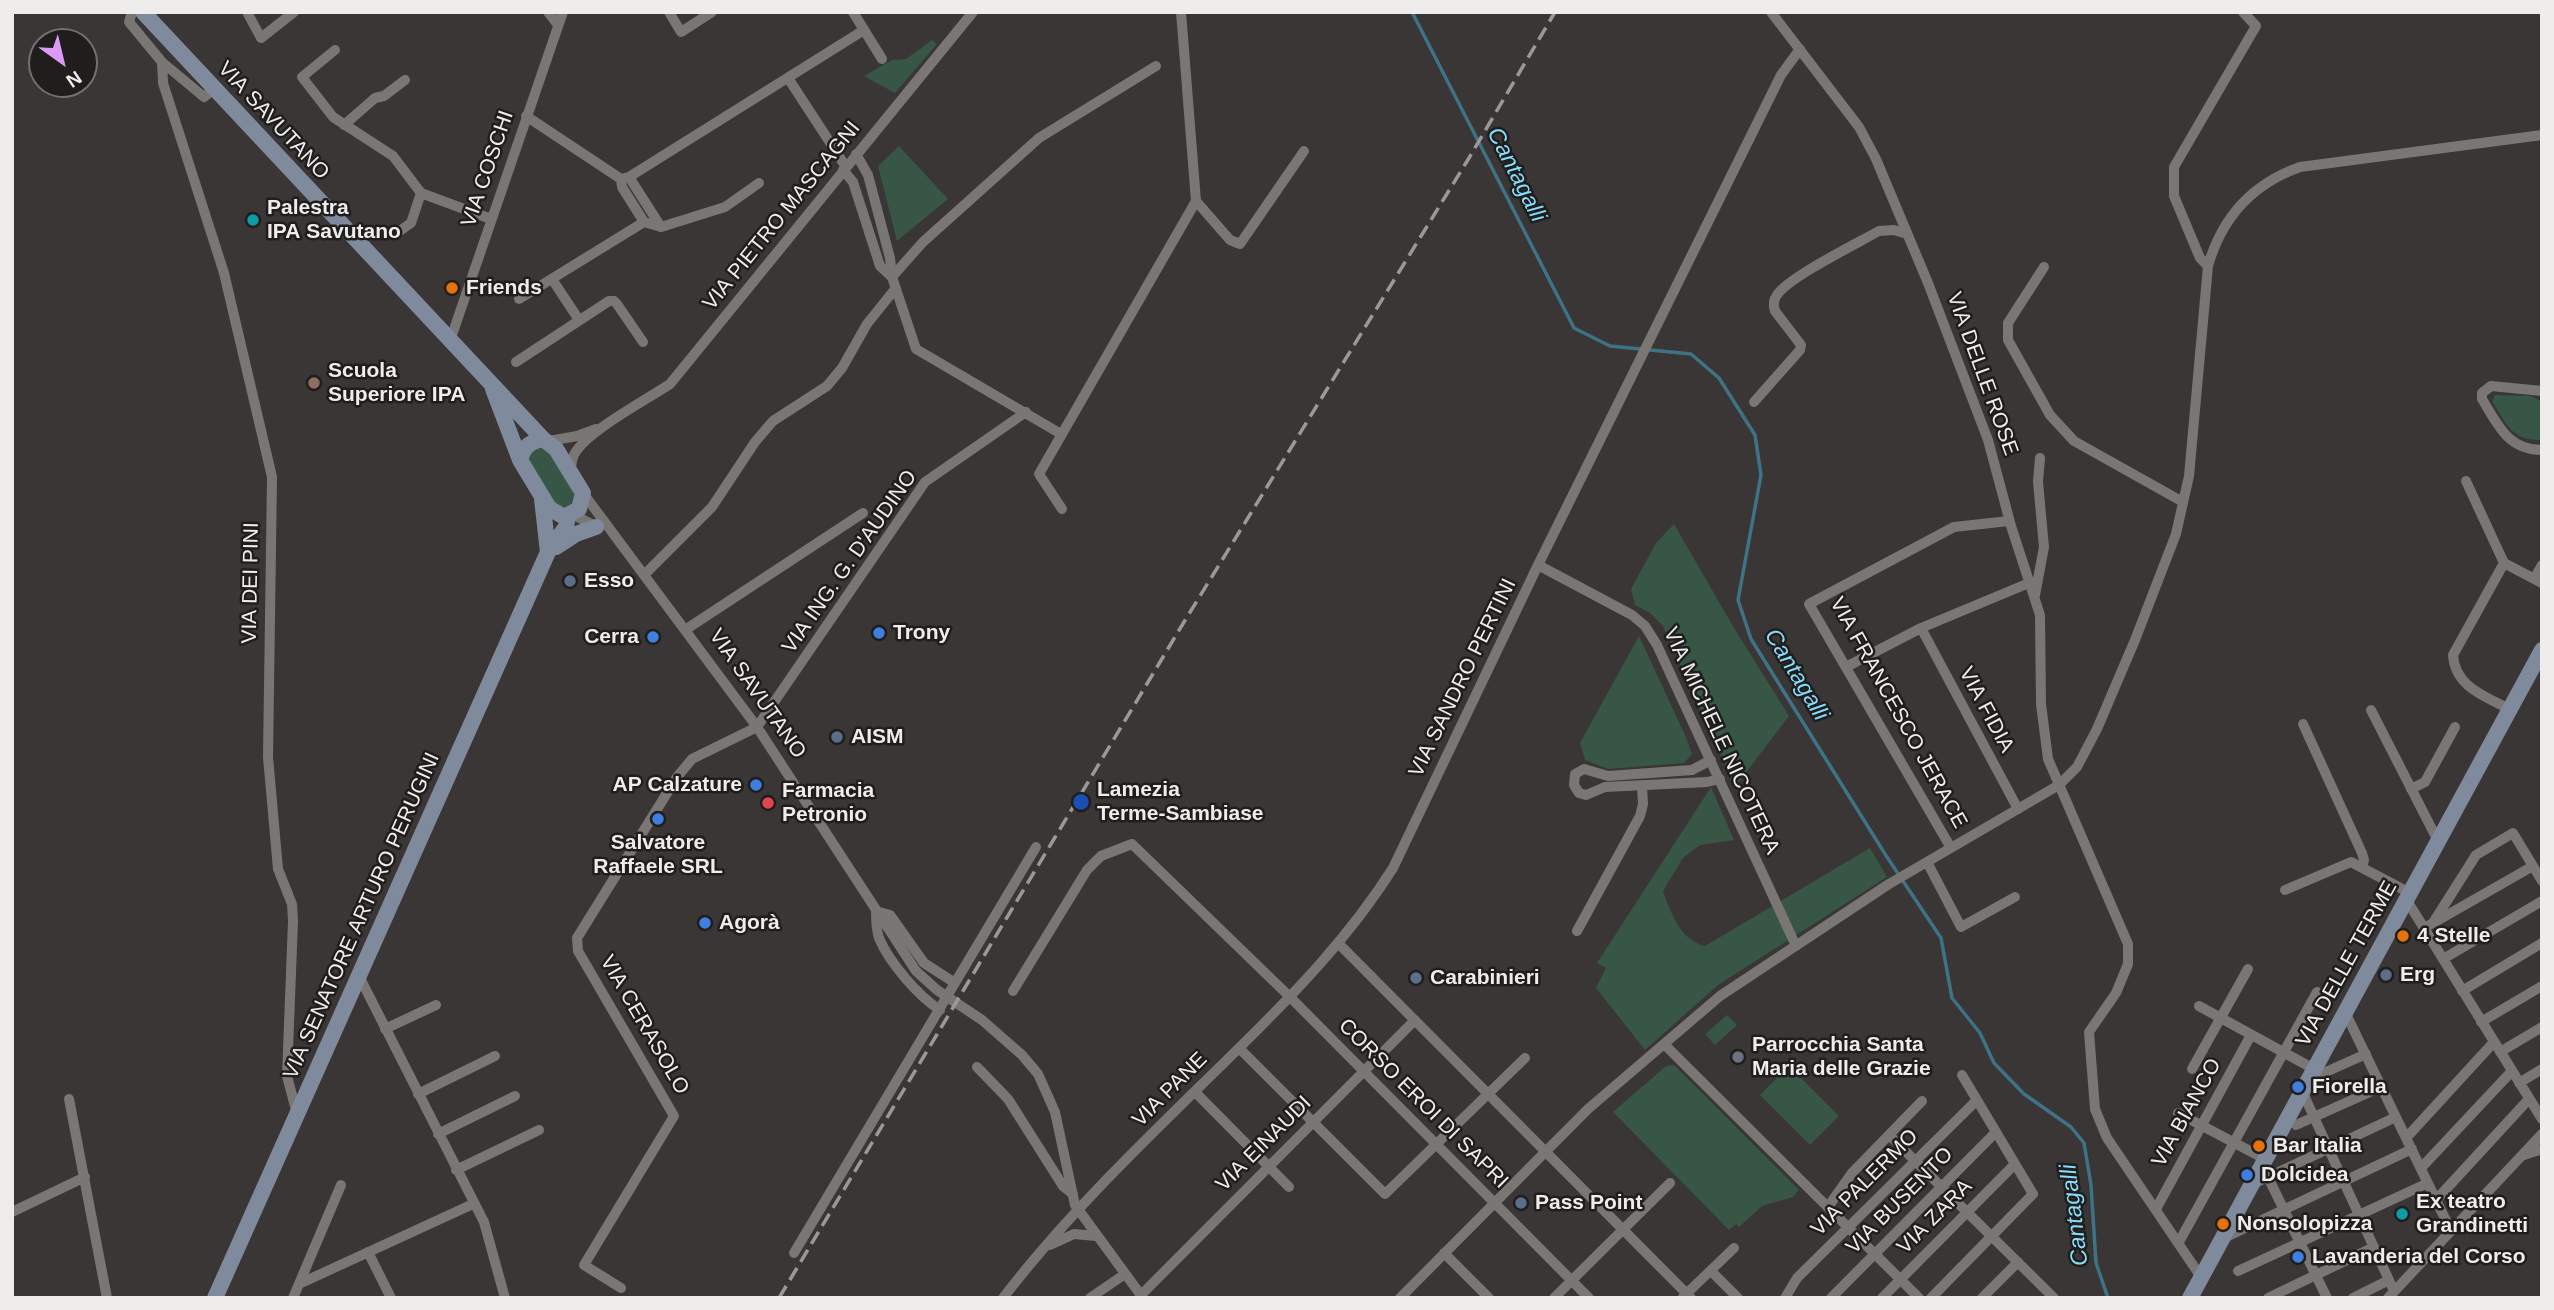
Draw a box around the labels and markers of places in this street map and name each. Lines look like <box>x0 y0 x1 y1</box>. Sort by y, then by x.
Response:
place label: Palestra IPA Savutano <box>267 195 401 245</box>
marker: Palestra IPA Savutano <box>245 212 261 228</box>
place label: Friends <box>466 275 542 301</box>
marker: Friends <box>444 280 460 296</box>
place label: Scuola Superiore IPA <box>328 358 465 408</box>
marker: Scuola Superiore IPA <box>306 375 322 391</box>
place label: Esso <box>584 568 634 594</box>
marker: Esso <box>562 573 578 589</box>
place label: Trony <box>893 620 950 646</box>
place label: Cerra <box>584 624 639 650</box>
marker: Trony <box>871 625 887 641</box>
marker: Cerra <box>645 629 661 645</box>
place label: AISM <box>851 724 903 750</box>
marker: AISM <box>829 729 845 745</box>
place label: AP Calzature <box>612 772 742 798</box>
marker: AP Calzature <box>748 777 764 793</box>
place label: Lamezia Terme-Sambiase <box>1097 777 1264 827</box>
place label: Farmacia Petronio <box>782 778 874 828</box>
marker: Lamezia Terme-Sambiase <box>1071 792 1091 812</box>
marker: Farmacia Petronio <box>760 795 776 811</box>
marker: Salvatore Raffaele SRL <box>650 811 666 827</box>
place label: Salvatore Raffaele SRL <box>593 830 723 880</box>
place label: Agorà <box>719 910 780 936</box>
marker: Agorà <box>697 915 713 931</box>
place label: 4 Stelle <box>2417 923 2491 949</box>
marker: 4 Stelle <box>2395 928 2411 944</box>
place label: Erg <box>2400 962 2435 988</box>
place label: Carabinieri <box>1430 965 1540 991</box>
marker: Erg <box>2378 967 2394 983</box>
marker: Carabinieri <box>1408 970 1424 986</box>
place label: Parrocchia Santa Maria delle Grazie <box>1752 1032 1931 1082</box>
marker: Parrocchia Santa Maria delle Grazie <box>1730 1049 1746 1065</box>
place label: Fiorella <box>2312 1074 2387 1100</box>
marker: Fiorella <box>2290 1079 2306 1095</box>
place label: Bar Italia <box>2273 1133 2362 1159</box>
marker: Bar Italia <box>2251 1138 2267 1154</box>
place label: Dolcidea <box>2261 1162 2349 1188</box>
marker: Dolcidea <box>2239 1167 2255 1183</box>
place label: Ex teatro Grandinetti <box>2416 1189 2528 1239</box>
place label: Pass Point <box>1535 1190 1642 1216</box>
marker: Pass Point <box>1513 1195 1529 1211</box>
marker: Ex teatro Grandinetti <box>2394 1206 2410 1222</box>
place label: Nonsolopizza <box>2237 1211 2372 1237</box>
marker: Nonsolopizza <box>2215 1216 2231 1232</box>
place label: Lavanderia del Corso <box>2312 1244 2526 1270</box>
marker: Lavanderia del Corso <box>2290 1249 2306 1265</box>

